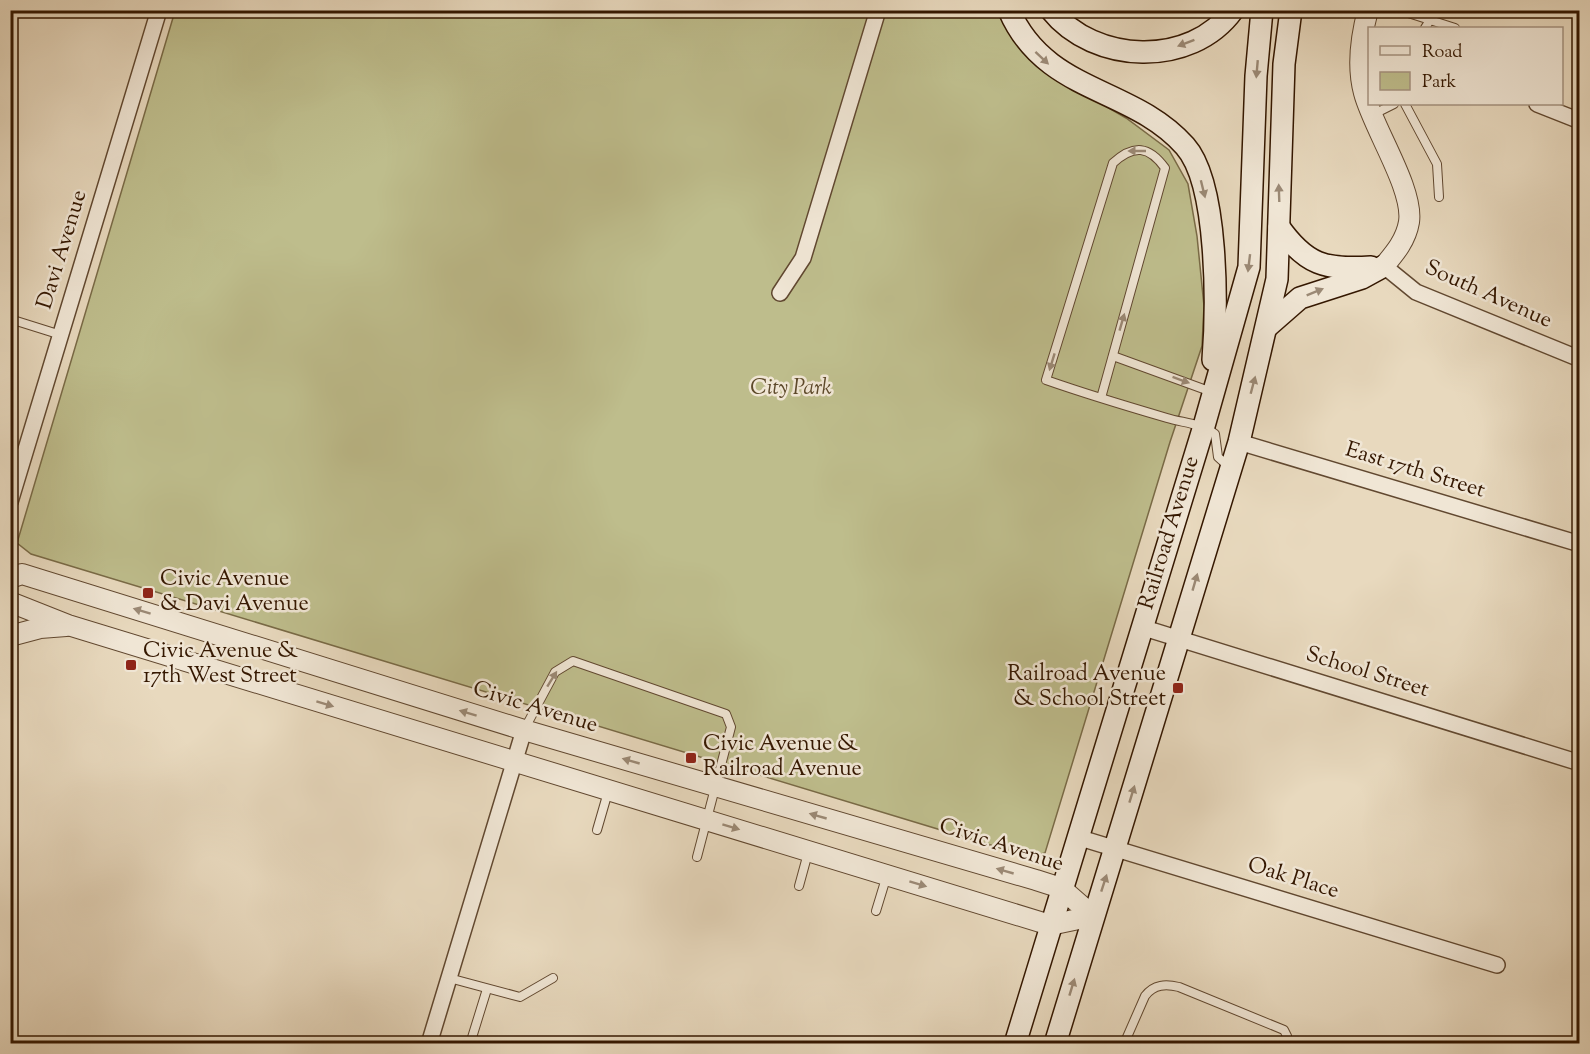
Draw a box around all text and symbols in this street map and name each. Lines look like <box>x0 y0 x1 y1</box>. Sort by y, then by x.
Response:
legend <box>1368 27 1563 105</box>
one-way arrow <box>1177 39 1195 48</box>
text: Road <box>1422 40 1462 66</box>
one-way arrow <box>1034 51 1049 64</box>
one-way arrow <box>1252 59 1262 78</box>
text: Park <box>1422 70 1457 96</box>
one-way arrow <box>1127 146 1146 156</box>
one-way arrow <box>1198 180 1208 198</box>
one-way arrow <box>1274 183 1284 202</box>
street label: Davi Avenue <box>30 186 96 314</box>
street label: South Avenue <box>1419 253 1557 337</box>
one-way arrow <box>1244 254 1253 273</box>
one-way arrow <box>1306 287 1324 296</box>
one-way arrow <box>1118 313 1127 331</box>
one-way arrow <box>1047 353 1056 371</box>
park label: City Park <box>750 373 832 405</box>
one-way arrow <box>1172 376 1190 386</box>
one-way arrow <box>1249 376 1258 394</box>
street label: East 17th Street <box>1341 435 1489 508</box>
street label: Railroad Avenue <box>1131 452 1209 614</box>
place label: Civic Avenue & Davi Avenue <box>160 564 309 621</box>
one-way arrow <box>1191 573 1200 591</box>
marker: Civic Avenue & Davi Avenue <box>141 586 155 600</box>
one-way arrow <box>132 606 150 615</box>
place label: Civic Avenue & 17th West Street <box>143 636 298 693</box>
street label: School Street <box>1301 639 1433 707</box>
marker: Civic Avenue & 17th West Street <box>124 658 138 672</box>
place label: Railroad Avenue & School Street <box>1007 659 1166 716</box>
one-way arrow <box>547 670 557 687</box>
street label: Civic Avenue <box>468 674 602 742</box>
marker: Railroad Avenue & School Street <box>1171 681 1185 695</box>
one-way arrow <box>317 700 335 709</box>
one-way arrow <box>459 708 477 717</box>
place label: Civic Avenue & Railroad Avenue <box>703 729 862 786</box>
marker: Civic Avenue & Railroad Avenue <box>684 751 698 765</box>
one-way arrow <box>622 756 640 765</box>
one-way arrow <box>1127 785 1137 803</box>
one-way arrow <box>809 811 827 820</box>
street label: Civic Avenue <box>935 811 1067 881</box>
one-way arrow <box>722 823 740 833</box>
street label: Oak Place <box>1243 850 1343 908</box>
one-way arrow <box>996 866 1014 875</box>
one-way arrow <box>1099 874 1109 892</box>
one-way arrow <box>909 880 927 889</box>
one-way arrow <box>1068 978 1077 996</box>

